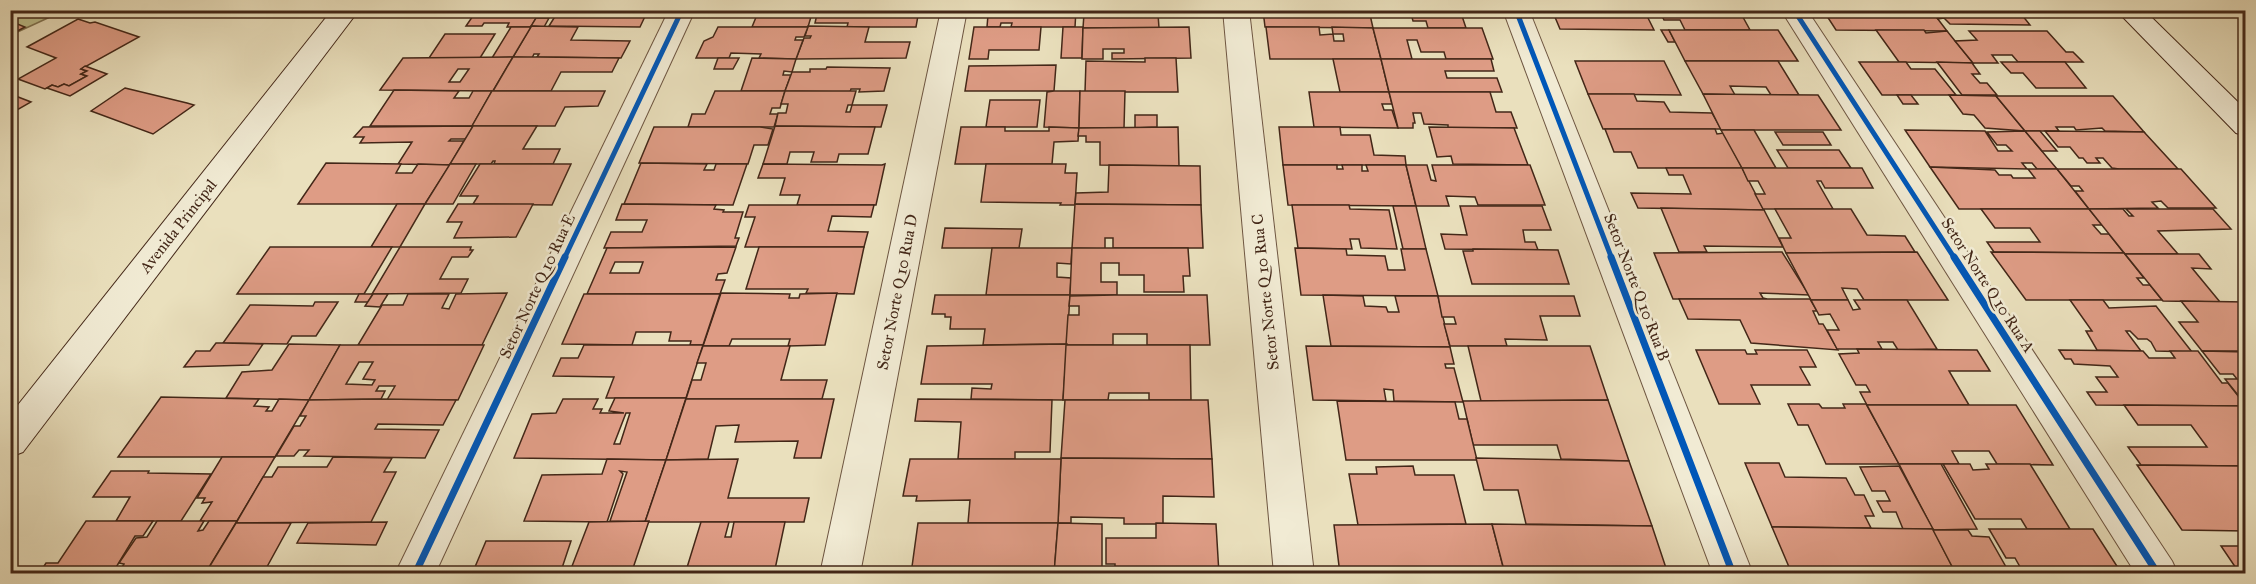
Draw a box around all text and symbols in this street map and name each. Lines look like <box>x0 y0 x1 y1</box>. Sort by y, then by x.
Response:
street label: Avenida Principal <box>135 175 221 278</box>
street label: Setor Norte Q 10 Rua E <box>495 211 579 361</box>
street label: Setor Norte Q 10 Rua B <box>1600 211 1674 363</box>
street label: Setor Norte Q 10 Rua D <box>873 212 921 372</box>
street label: Setor Norte Q 10 Rua C <box>1247 213 1283 371</box>
street label: Setor Norte Q 10 Rua A <box>1937 214 2039 356</box>

